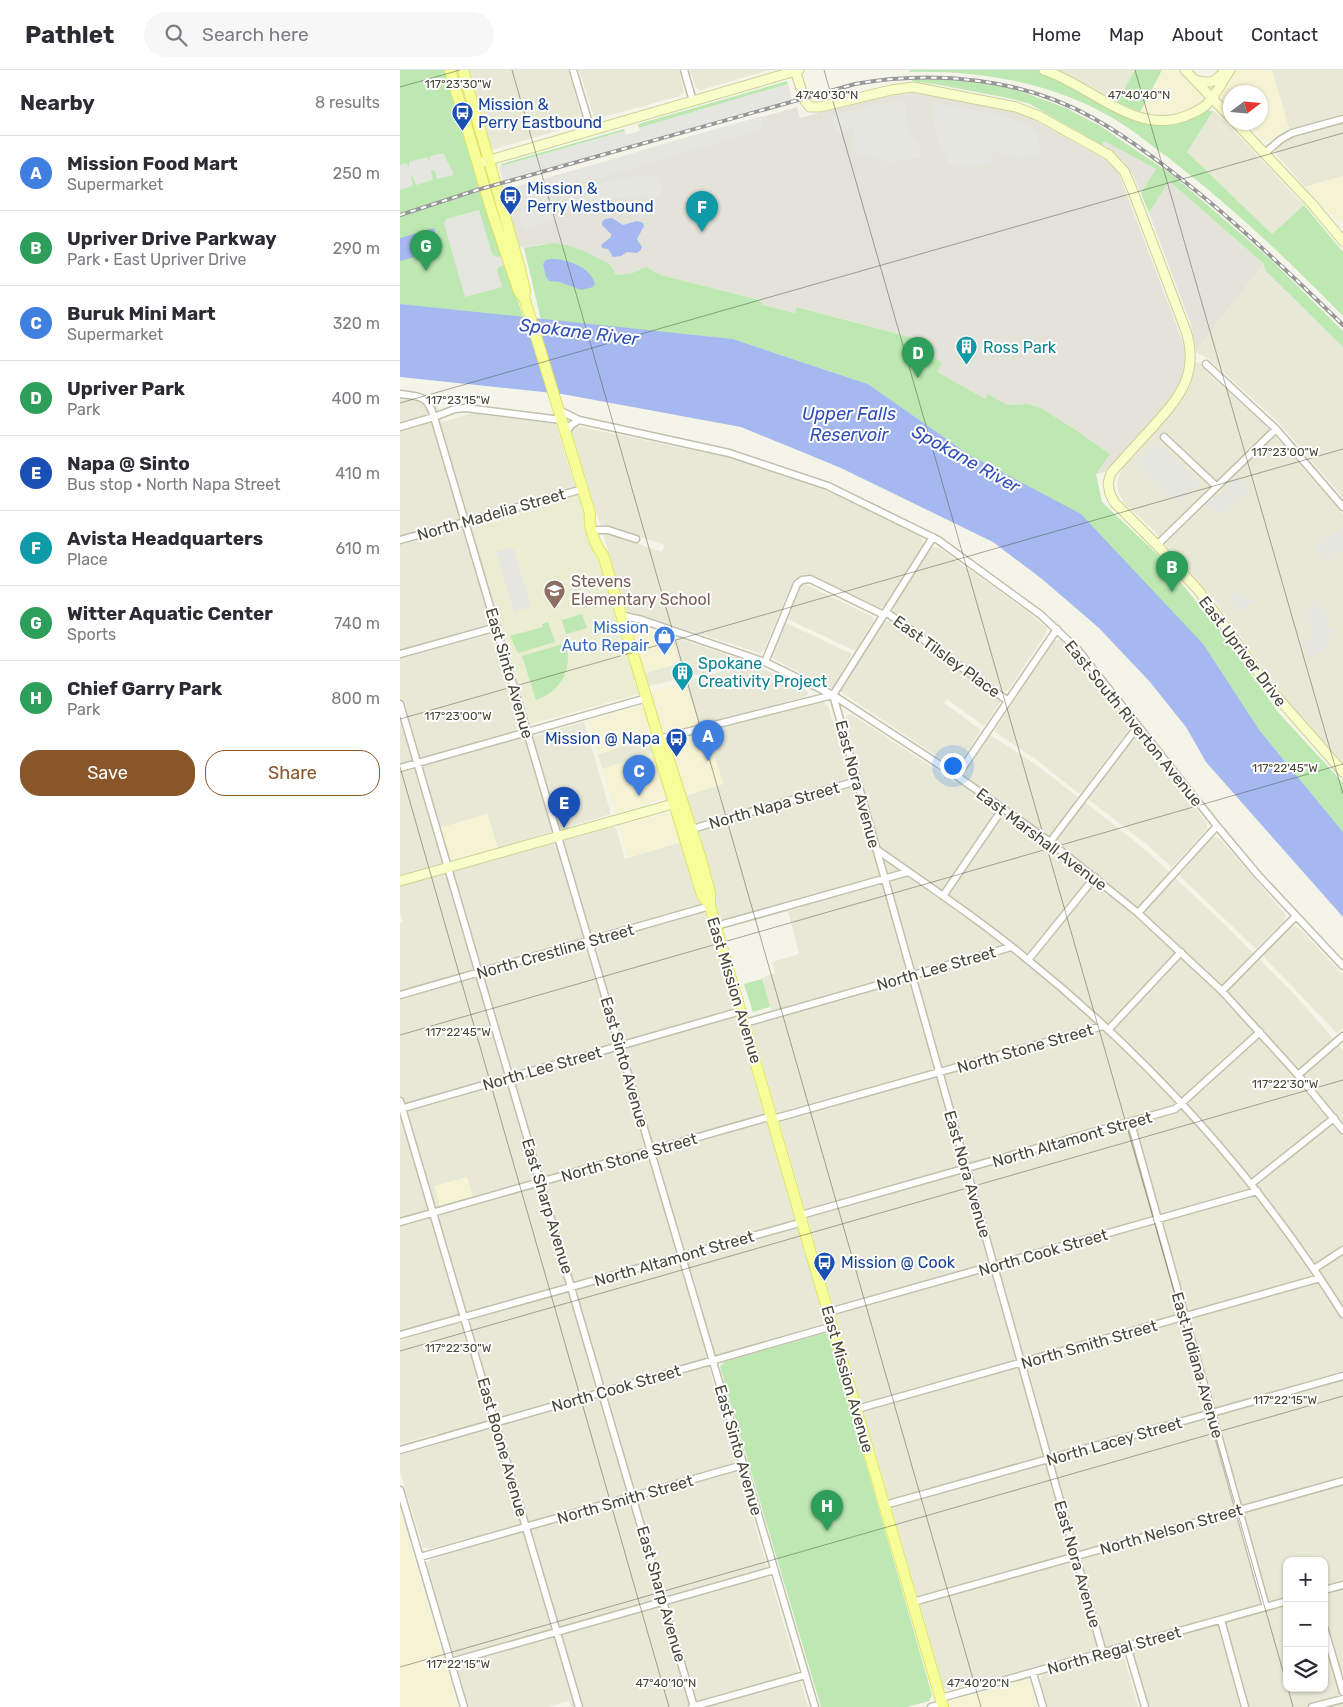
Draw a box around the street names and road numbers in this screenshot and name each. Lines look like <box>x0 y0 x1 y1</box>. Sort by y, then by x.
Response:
street label: North Madelia Street <box>415 484 567 545</box>
street label: East Upriver Drive <box>1195 592 1290 710</box>
street label: East Sinto Avenue <box>482 606 537 741</box>
street label: East Tilsley Place <box>890 611 1004 702</box>
street label: East South Riverton Avenue <box>1061 636 1207 810</box>
street label: East Nora Avenue <box>831 718 884 850</box>
street label: North Napa Street <box>707 778 842 833</box>
street label: East Marshall Avenue <box>973 784 1111 895</box>
street label: East Mission Avenue <box>703 915 766 1066</box>
street label: North Crestline Street <box>474 920 636 983</box>
street label: North Lee Street <box>874 942 998 995</box>
street label: East Sinto Avenue <box>597 995 652 1130</box>
street label: North Stone Street <box>955 1020 1095 1077</box>
street label: North Lee Street <box>480 1042 604 1095</box>
street label: East Nora Avenue <box>940 1108 995 1240</box>
street label: North Altamont Street <box>990 1108 1154 1171</box>
street label: North Stone Street <box>559 1129 699 1186</box>
street label: East Sharp Avenue <box>518 1136 577 1276</box>
street label: North Cook Street <box>976 1225 1110 1280</box>
street label: North Altamont Street <box>592 1227 756 1290</box>
street label: East Indiana Avenue <box>1168 1290 1227 1440</box>
street label: East Mission Avenue <box>817 1303 878 1455</box>
street label: North Smith Street <box>1019 1316 1159 1373</box>
street label: North Cook Street <box>549 1361 683 1416</box>
street label: East Boone Avenue <box>474 1375 532 1519</box>
street label: East Sinto Avenue <box>711 1383 766 1518</box>
street label: North Lacey Street <box>1044 1413 1184 1470</box>
street label: North Smith Street <box>555 1471 695 1528</box>
street label: East Nora Avenue <box>1050 1498 1105 1630</box>
street label: North Nelson Street <box>1098 1500 1245 1559</box>
street label: East Sharp Avenue <box>633 1524 690 1664</box>
street label: North Regal Street <box>1045 1622 1183 1679</box>

